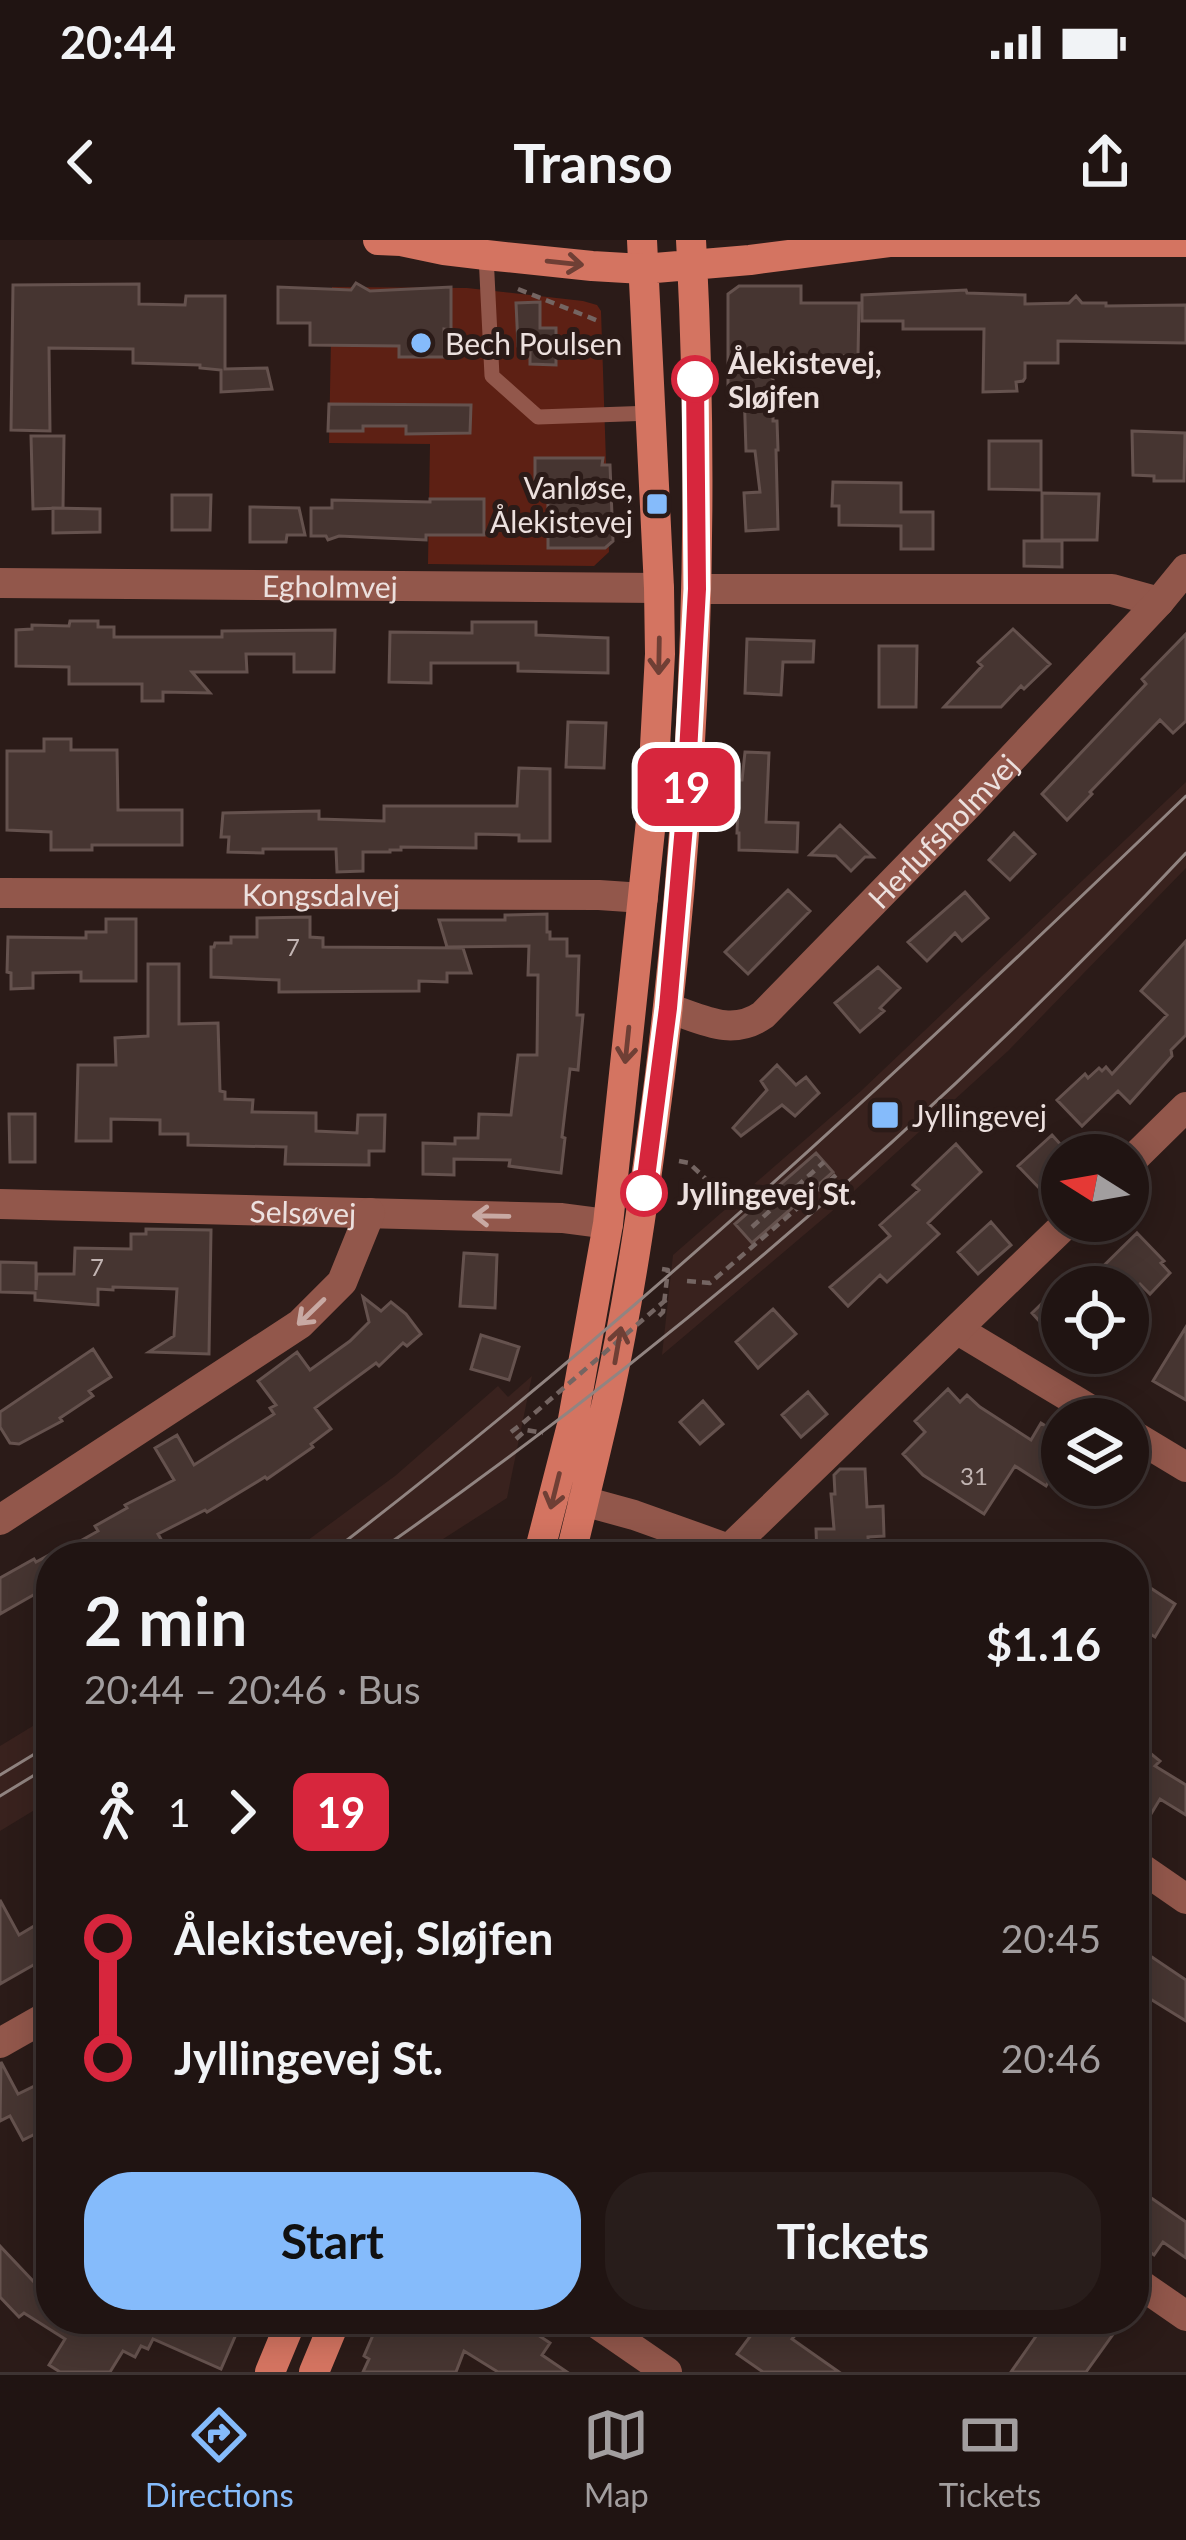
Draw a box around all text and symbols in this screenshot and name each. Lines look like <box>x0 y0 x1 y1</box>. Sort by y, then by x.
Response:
text: 20:44 <box>60 15 176 69</box>
icon: back <box>48 129 114 195</box>
icon: share <box>1072 129 1138 195</box>
text: Transo <box>513 130 673 195</box>
one-way arrow <box>544 253 583 275</box>
place label: Bech Poulsen <box>445 325 622 361</box>
marker: Bech Poulsen <box>408 330 434 356</box>
place label: Ålekistevej, Sløjfen <box>727 344 882 414</box>
marker: Ålekistevej, Sløjfen <box>673 357 717 401</box>
place label: Vanløse, Ålekistevej <box>490 469 633 539</box>
marker: Vanløse, Ålekistevej <box>644 491 670 517</box>
street label: Egholmvej <box>262 567 398 604</box>
one-way arrow <box>648 636 671 675</box>
street label: Herlufsholmvej <box>860 746 1025 915</box>
line badge: 19 <box>632 748 740 826</box>
text: 19 <box>662 762 710 812</box>
street label: Kongsdalvej <box>242 876 400 912</box>
house number: 7 <box>286 932 300 961</box>
one-way arrow <box>616 1025 638 1064</box>
place label: Jyllingevej <box>912 1097 1047 1133</box>
marker: Jyllingevej <box>869 1099 901 1131</box>
north arrow <box>1041 1134 1149 1242</box>
map controls <box>1041 1134 1149 1506</box>
marker: Jyllingevej St. <box>622 1171 666 1215</box>
place label: Jyllingevej St. <box>677 1175 857 1211</box>
street label: Selsøvej <box>249 1192 357 1231</box>
one-way arrow <box>472 1205 511 1228</box>
house number: 7 <box>90 1252 104 1281</box>
button: locate <box>1041 1266 1149 1374</box>
one-way arrow <box>297 1297 326 1326</box>
one-way arrow <box>608 1327 630 1366</box>
button: layers <box>1041 1398 1149 1506</box>
house number: 31 <box>960 1461 988 1490</box>
one-way arrow <box>543 1471 565 1509</box>
text: 2 min <box>84 1581 248 1660</box>
text: $1.16 <box>986 1617 1101 1671</box>
text: 20:44 – 20:46 · Bus <box>84 1666 421 1712</box>
icon: walk <box>84 1779 150 1845</box>
icon: forward <box>209 1779 275 1845</box>
text: 19 <box>317 1787 365 1837</box>
text: 1 <box>168 1789 191 1835</box>
text: Ålekistevej, Sløjfen <box>174 1911 553 1965</box>
text: 20:45 <box>1001 1915 1101 1961</box>
text: Jyllingevej St. <box>174 2031 443 2085</box>
text: 20:46 <box>1001 2035 1101 2081</box>
button: Start <box>84 2172 581 2310</box>
button: Tickets <box>605 2172 1101 2310</box>
tab: Directions <box>145 2402 294 2514</box>
tab: Map <box>583 2402 649 2514</box>
tab: Tickets <box>939 2402 1041 2514</box>

